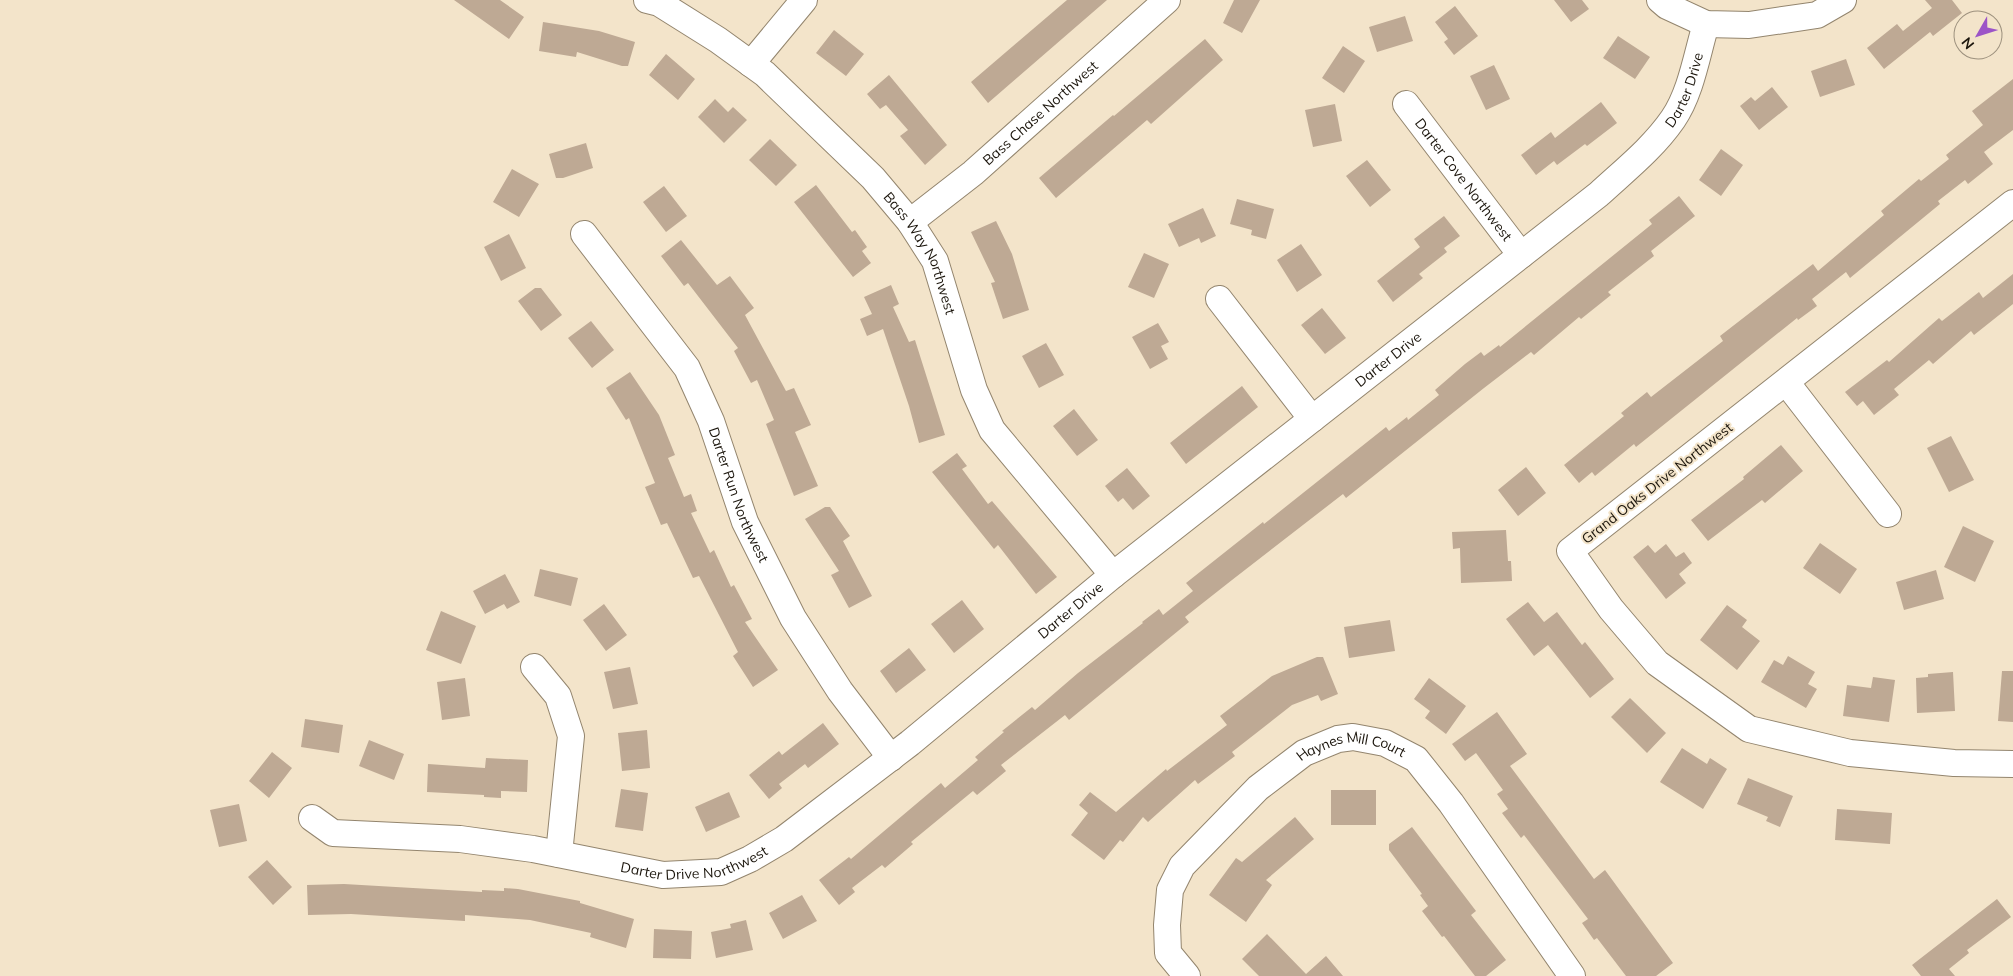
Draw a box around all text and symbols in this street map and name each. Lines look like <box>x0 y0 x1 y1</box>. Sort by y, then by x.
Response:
north arrow <box>1953 10 2003 60</box>
text: N <box>1958 33 1978 53</box>
street label: Darter Drive <box>1661 51 1707 131</box>
street label: Bass Chase Northwest <box>979 57 1102 169</box>
street label: Darter Cove Northwest <box>1411 115 1516 245</box>
street label: Bass Way Northwest <box>880 188 960 317</box>
street label: Darter Drive <box>1351 328 1425 391</box>
street label: Grand Oaks Drive Northwest <box>1578 418 1736 548</box>
street label: Darter Run Northwest <box>705 425 773 566</box>
street label: Darter Drive <box>1034 578 1107 643</box>
text: Haynes Mill Court <box>1292 727 1409 765</box>
street label: Haynes Mill Court <box>1295 749 1409 769</box>
street label: Darter Drive Northwest <box>619 842 771 884</box>

